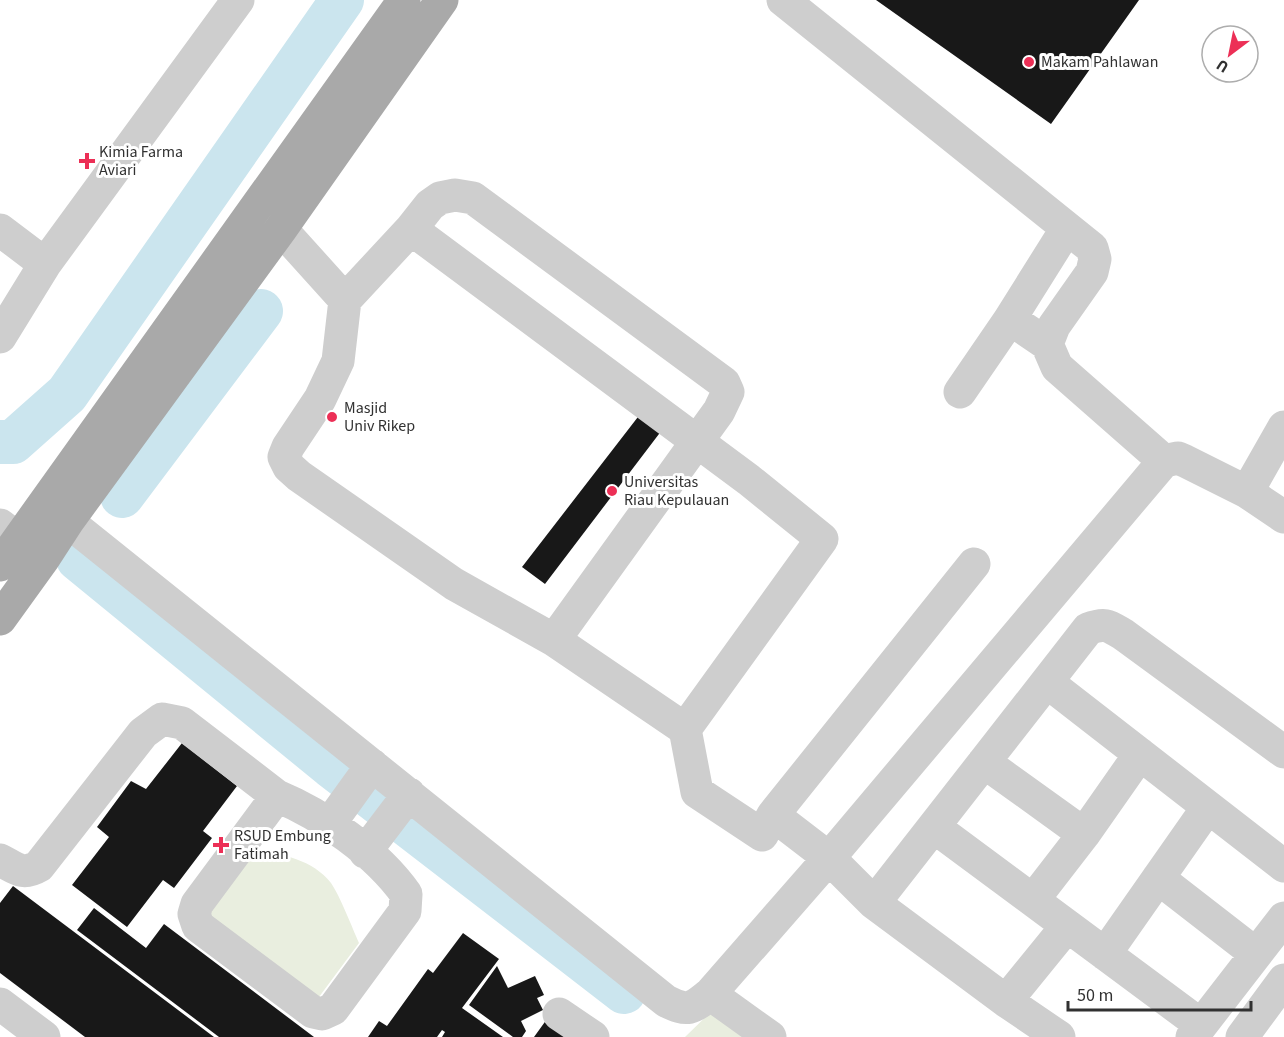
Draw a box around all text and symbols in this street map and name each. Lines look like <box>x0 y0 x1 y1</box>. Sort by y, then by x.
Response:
north arrow <box>1200 24 1260 84</box>
place label: Makam Pahlawan <box>1041 51 1158 73</box>
text: U <box>1212 54 1233 78</box>
marker: Makam Pahlawan <box>1022 55 1036 69</box>
place label: Kimia Farma Aviari <box>99 141 183 181</box>
marker: Kimia Farma Aviari <box>80 154 94 168</box>
place label: Masjid Univ Rikep <box>344 397 415 437</box>
marker: Masjid Univ Rikep <box>325 410 339 424</box>
place label: Universitas Riau Kepulauan <box>624 471 729 511</box>
marker: Universitas Riau Kepulauan <box>605 484 619 498</box>
place label: RSUD Embung Fatimah <box>234 825 331 865</box>
marker: RSUD Embung Fatimah <box>212 836 230 854</box>
scale bar <box>1068 974 1251 1012</box>
text: 50 m <box>1077 983 1113 1008</box>

